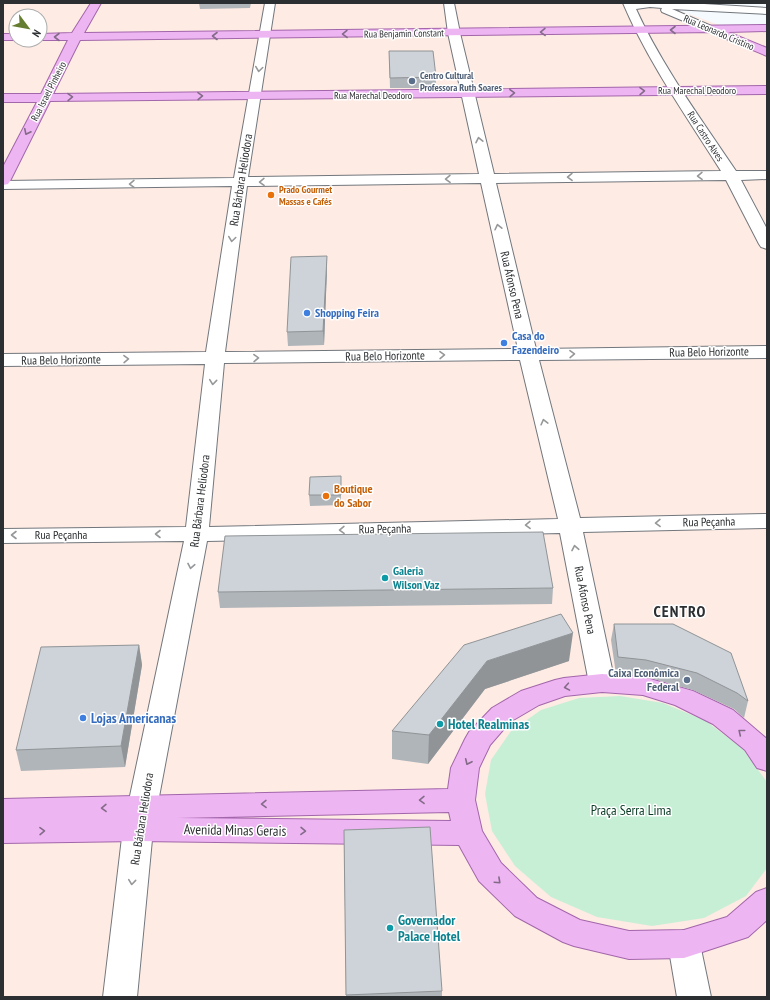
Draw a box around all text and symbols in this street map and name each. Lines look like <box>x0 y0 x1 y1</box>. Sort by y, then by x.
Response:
north arrow <box>8 8 48 48</box>
street label: Rua Leonardo Cristino <box>681 12 756 53</box>
street label: Rua Benjamin Constant <box>364 26 444 41</box>
one-way arrow <box>670 26 676 34</box>
text: N <box>29 27 44 40</box>
one-way arrow <box>540 27 546 36</box>
one-way arrow <box>342 30 348 38</box>
one-way arrow <box>54 32 60 41</box>
one-way arrow <box>212 32 218 40</box>
street label: Rua Israel Pinheiro <box>28 59 69 123</box>
one-way arrow <box>255 66 264 72</box>
place label: Centro Cultural Professora Ruth Soares <box>420 69 502 94</box>
marker: Centro Cultural Professora Ruth Soares <box>407 76 417 86</box>
street label: Rua Marechal Deodoro <box>658 84 736 97</box>
one-way arrow <box>639 87 645 95</box>
street label: Rua Marechal Deodoro <box>334 89 412 102</box>
one-way arrow <box>509 89 515 97</box>
one-way arrow <box>197 92 203 100</box>
one-way arrow <box>67 93 73 101</box>
street label: Rua Castro Alves <box>685 109 727 164</box>
one-way arrow <box>24 128 32 136</box>
street label: Rua Bárbara Heliodora <box>226 133 255 227</box>
one-way arrow <box>475 137 483 143</box>
one-way arrow <box>697 172 703 180</box>
one-way arrow <box>567 173 573 181</box>
one-way arrow <box>445 175 451 183</box>
one-way arrow <box>259 178 265 186</box>
one-way arrow <box>129 179 135 188</box>
place label: Prado Gourmet Massas e Cafés <box>279 183 332 208</box>
marker: Prado Gourmet Massas e Cafés <box>266 190 276 200</box>
one-way arrow <box>495 224 503 231</box>
one-way arrow <box>228 236 237 242</box>
street label: Rua Afonso Pena <box>497 250 528 320</box>
place label: Shopping Feira <box>315 305 379 320</box>
marker: Shopping Feira <box>302 308 312 318</box>
place label: Casa do Fazendeiro <box>512 328 560 357</box>
marker: Casa do Fazendeiro <box>499 338 509 348</box>
street label: Rua Belo Horizonte <box>669 343 749 360</box>
street label: Rua Belo Horizonte <box>345 347 425 364</box>
one-way arrow <box>569 350 575 358</box>
street label: Rua Belo Horizonte <box>21 351 101 368</box>
one-way arrow <box>439 351 445 359</box>
one-way arrow <box>253 353 259 362</box>
one-way arrow <box>123 355 129 363</box>
one-way arrow <box>208 379 217 385</box>
one-way arrow <box>541 419 549 425</box>
street label: Rua Bárbara Heliodora <box>186 454 213 548</box>
place label: Boutique do Sabor <box>334 481 373 510</box>
marker: Boutique do Sabor <box>321 491 331 501</box>
street label: Rua Peçanha <box>683 514 736 529</box>
one-way arrow <box>655 518 661 527</box>
street label: Rua Peçanha <box>359 521 412 536</box>
one-way arrow <box>525 521 531 529</box>
one-way arrow <box>339 526 345 534</box>
street label: Rua Peçanha <box>35 527 88 542</box>
one-way arrow <box>155 530 161 538</box>
one-way arrow <box>11 531 17 539</box>
one-way arrow <box>571 545 579 552</box>
one-way arrow <box>187 563 195 569</box>
place label: Galeria Wilson Vaz <box>392 563 440 592</box>
street label: Rua Afonso Pena <box>572 565 599 635</box>
marker: Galeria Wilson Vaz <box>380 573 390 583</box>
district label: CENTRO <box>654 601 706 621</box>
place label: Caixa Econômica Federal <box>608 665 679 694</box>
marker: Caixa Econômica Federal <box>682 675 692 685</box>
one-way arrow <box>563 682 570 691</box>
place label: Lojas Americanas <box>91 709 176 727</box>
marker: Lojas Americanas <box>78 713 88 723</box>
place label: Hotel Realminas <box>448 715 529 733</box>
marker: Hotel Realminas <box>435 719 445 729</box>
one-way arrow <box>738 729 745 736</box>
one-way arrow <box>465 757 473 765</box>
street label: Rua Bárbara Heliodora <box>127 772 156 866</box>
one-way arrow <box>419 796 425 805</box>
one-way arrow <box>261 800 267 808</box>
park label: Praça Serra Lima <box>591 801 671 819</box>
one-way arrow <box>101 804 107 812</box>
street label: Avenida Minas Gerais <box>184 820 287 840</box>
one-way arrow <box>39 827 45 835</box>
one-way arrow <box>300 827 306 835</box>
one-way arrow <box>493 876 501 883</box>
one-way arrow <box>128 879 137 885</box>
place label: Governador Palace Hotel <box>398 911 461 945</box>
marker: Governador Palace Hotel <box>385 923 395 933</box>

